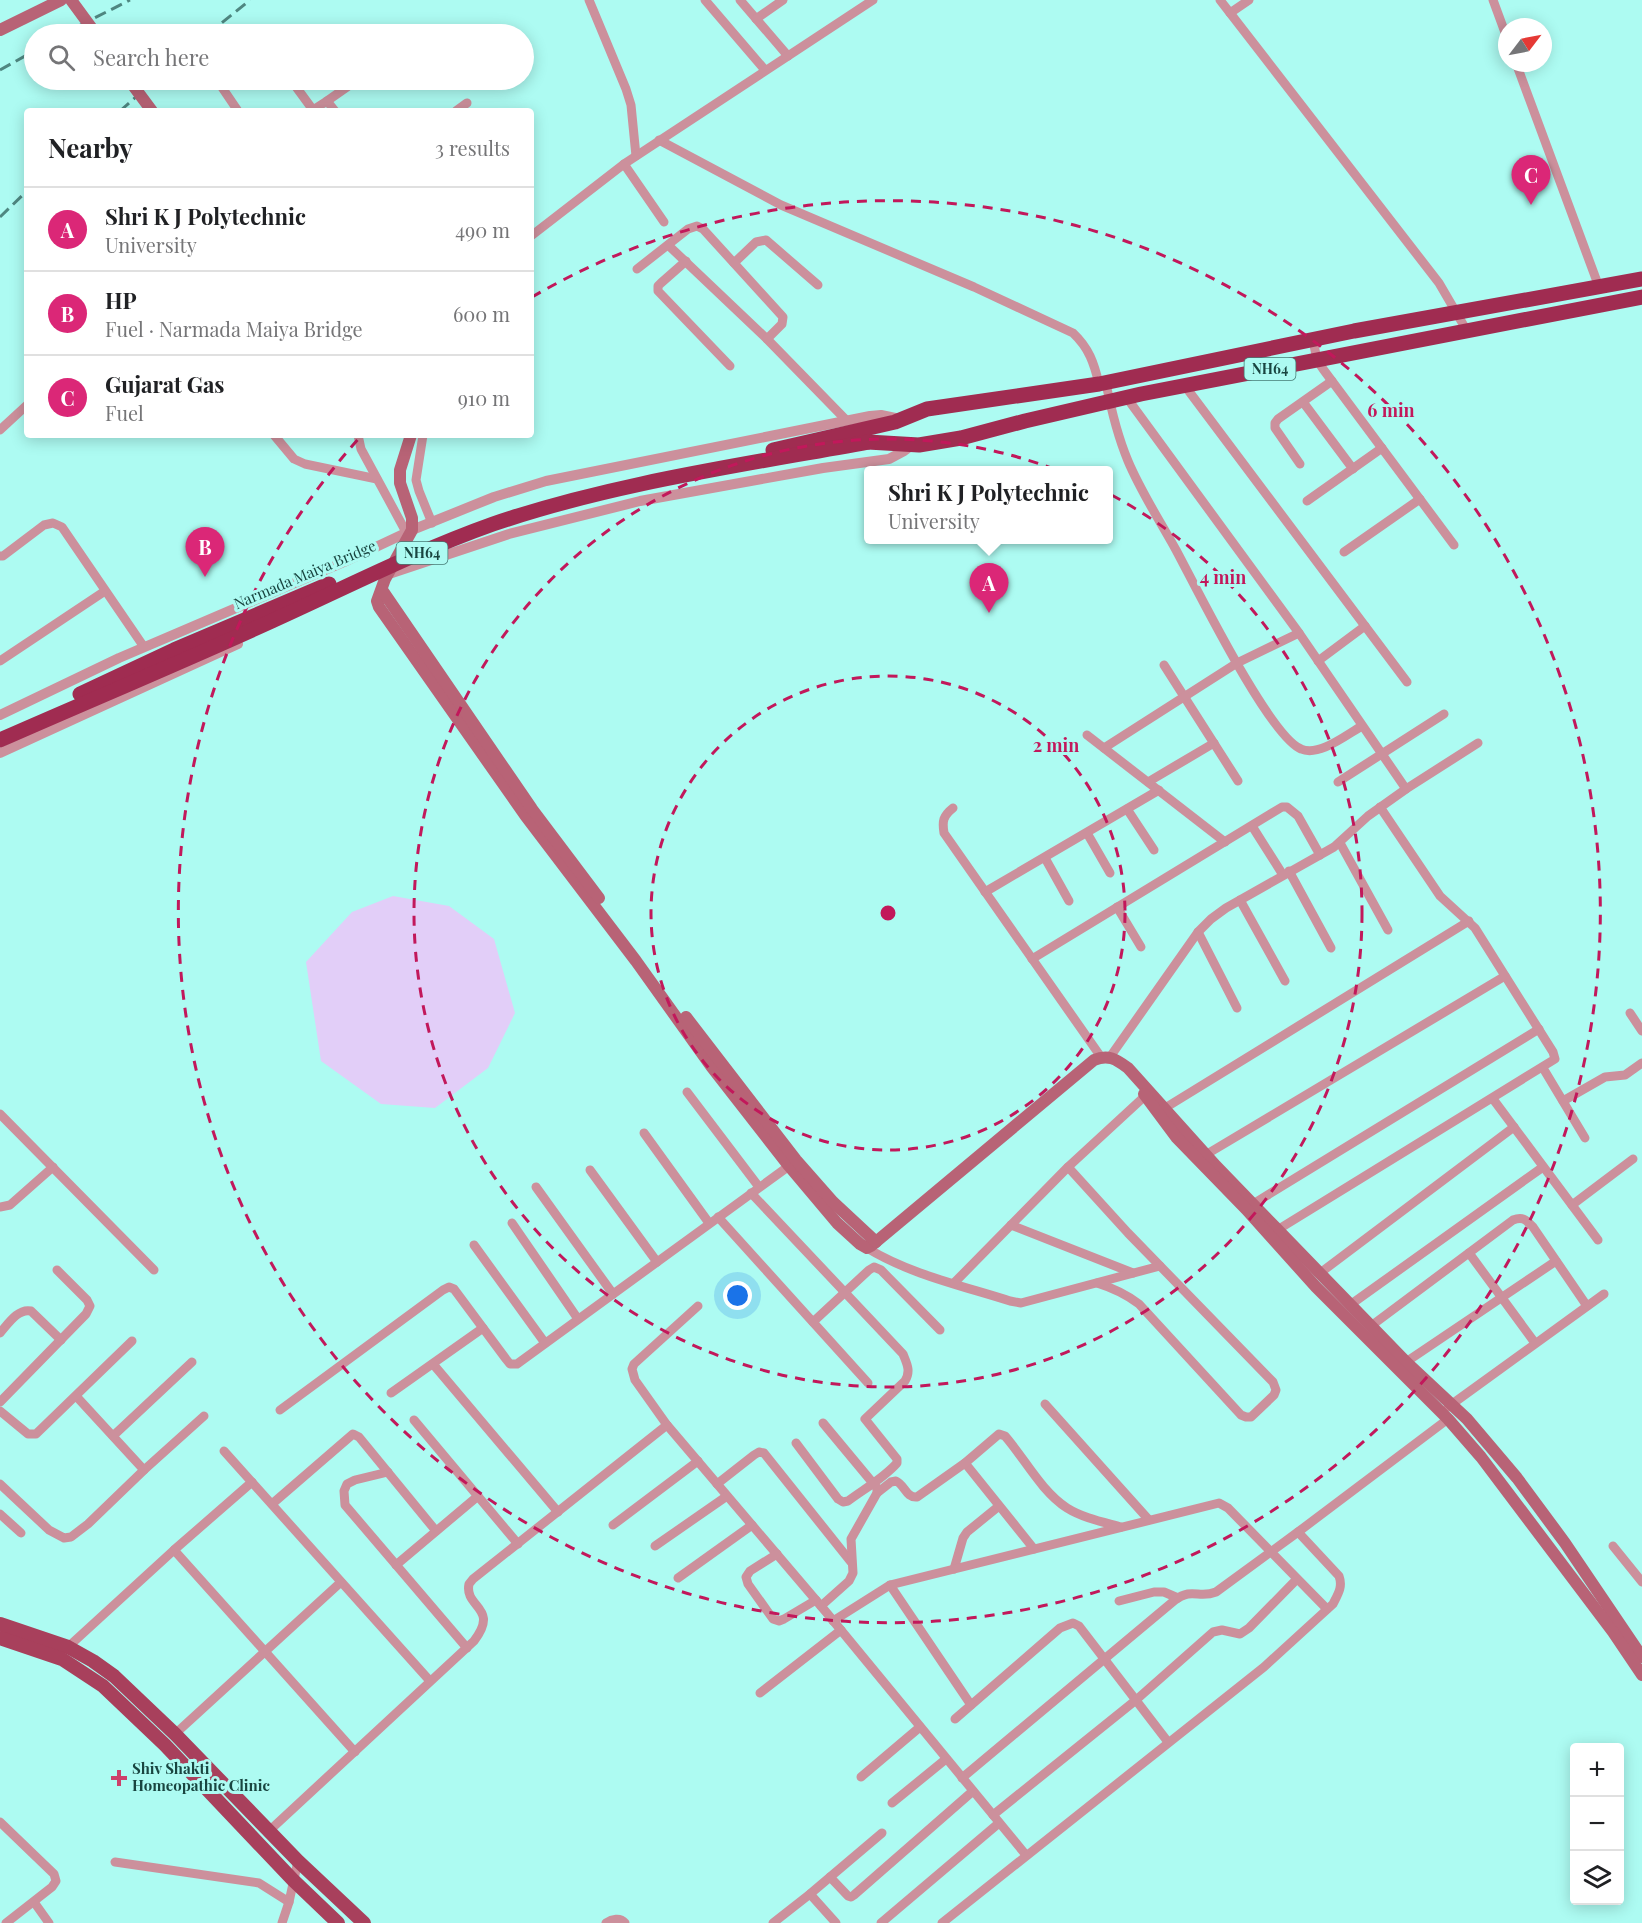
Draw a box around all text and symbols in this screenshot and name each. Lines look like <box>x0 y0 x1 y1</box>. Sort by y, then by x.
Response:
north arrow <box>1498 18 1552 72</box>
search box <box>24 24 534 90</box>
icon: search <box>45 41 78 74</box>
text: Search here <box>93 42 209 72</box>
text: Nearby <box>48 130 133 165</box>
text: 3 results <box>435 134 510 161</box>
pin: C <box>1512 156 1550 205</box>
text: Shri K J Polytechnic <box>105 201 306 231</box>
text: A <box>61 216 74 243</box>
text: 490 m <box>455 216 510 243</box>
text: University <box>105 231 197 258</box>
text: HP <box>105 285 137 315</box>
text: B <box>61 300 74 327</box>
text: 600 m <box>453 300 510 327</box>
text: Fuel · Narmada Maiya Bridge <box>105 315 363 342</box>
road number: NH64 <box>1244 358 1296 380</box>
text: Gujarat Gas <box>105 369 225 399</box>
text: C <box>60 384 75 411</box>
text: 910 m <box>458 384 510 411</box>
text: 6 min <box>1367 398 1415 422</box>
text: Fuel <box>105 399 144 426</box>
popup <box>864 466 1113 544</box>
text: Shri K J Polytechnic <box>888 477 1089 507</box>
text: University <box>888 507 980 534</box>
pin: B <box>186 528 224 577</box>
street label: Narmada Maiya Bridge <box>230 535 379 613</box>
road number: NH64 <box>396 542 448 564</box>
pin: A <box>970 564 1008 613</box>
text: 4 min <box>1200 565 1246 589</box>
text: 2 min <box>1033 733 1079 757</box>
centre of rings <box>878 903 898 923</box>
your location <box>723 1281 752 1310</box>
map controls <box>1570 1743 1624 1905</box>
button: + <box>1570 1743 1624 1797</box>
place label: Shiv Shakti Homeopathic Clinic <box>132 1758 271 1795</box>
marker: Shiv Shakti Homeopathic Clinic <box>110 1769 128 1787</box>
button: − <box>1570 1797 1624 1851</box>
button: layers <box>1570 1851 1624 1905</box>

